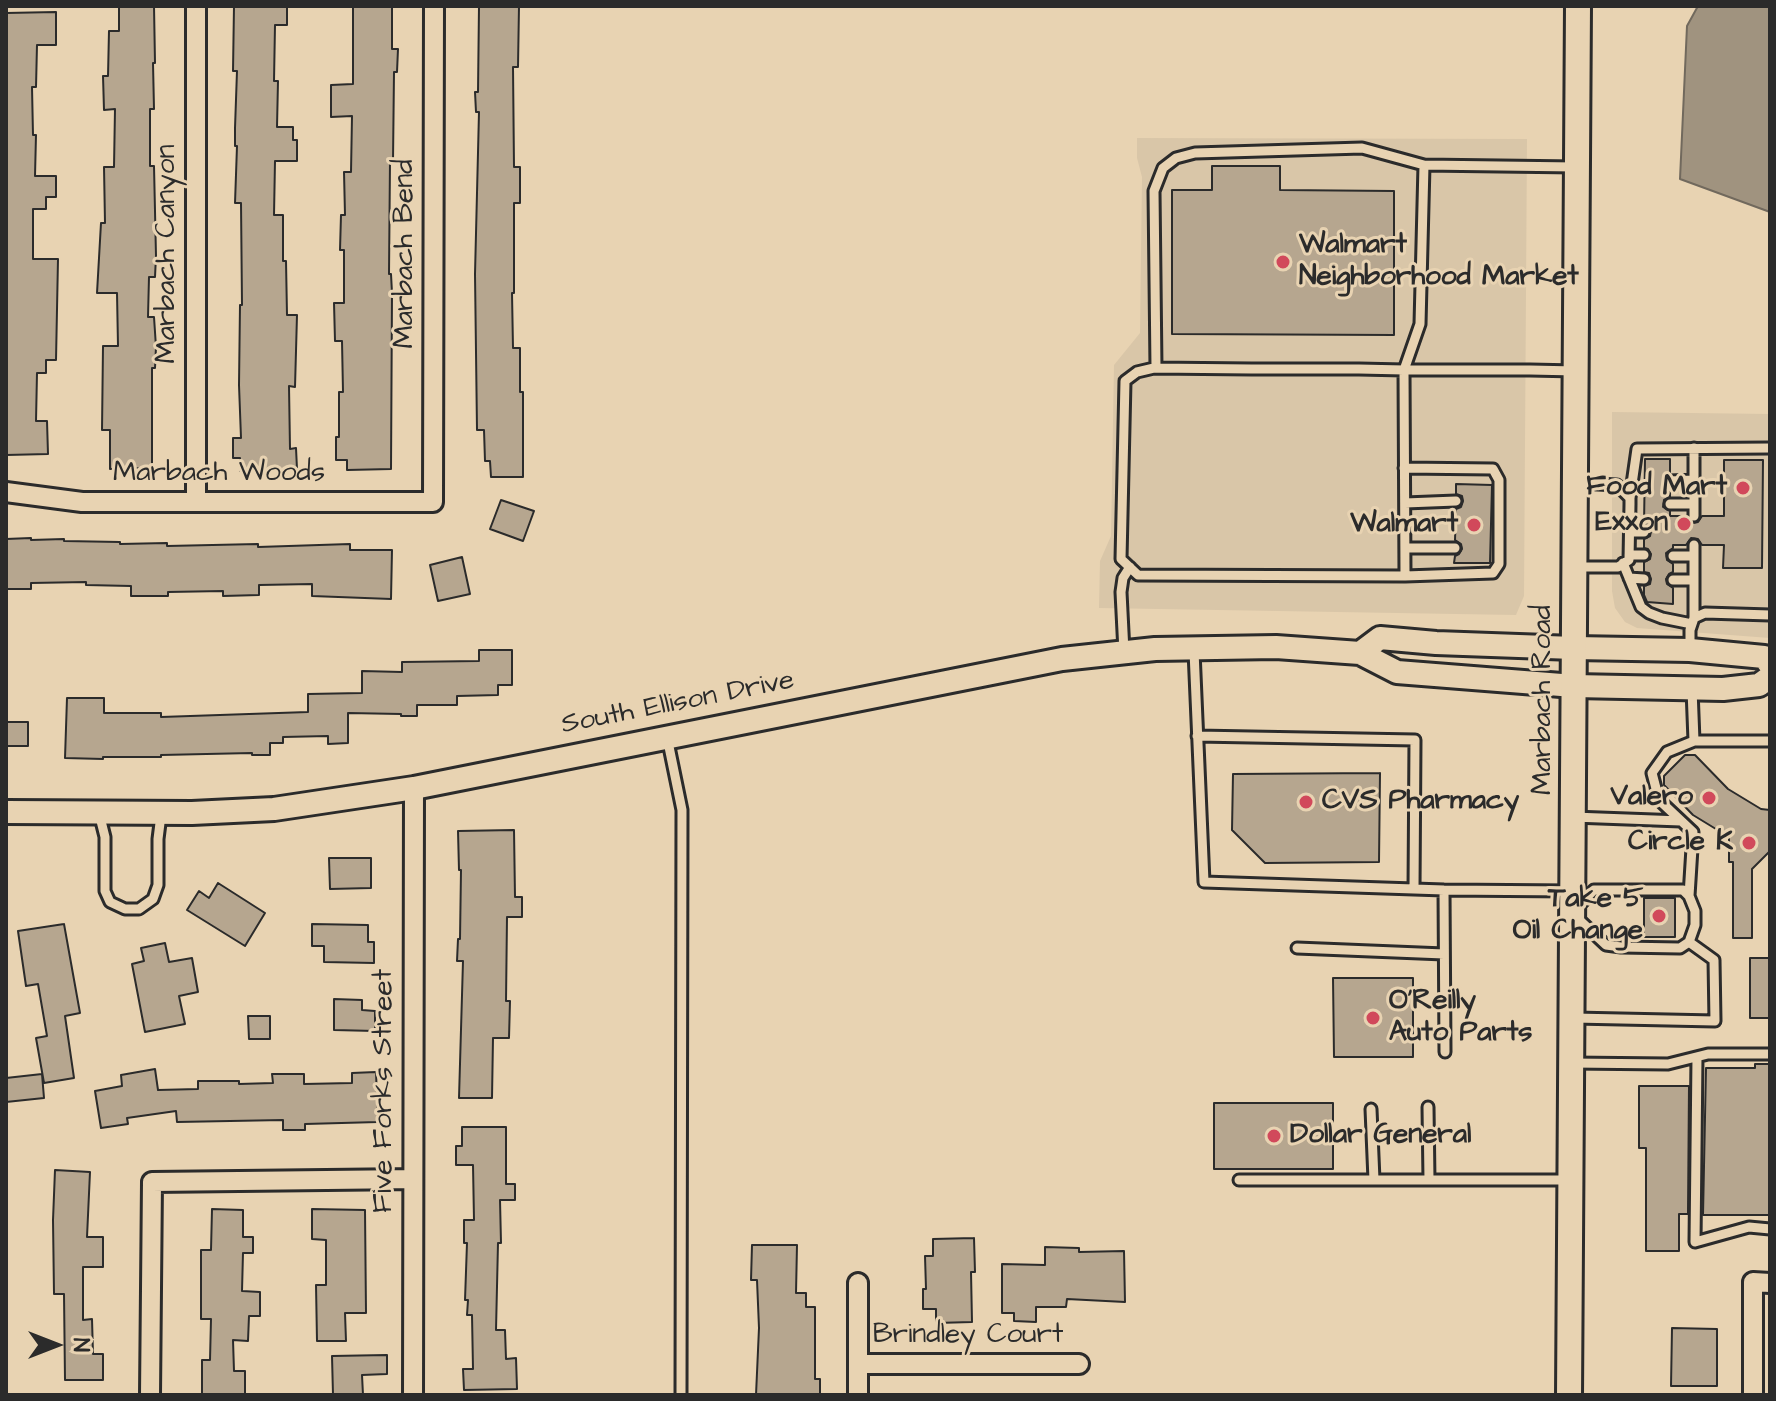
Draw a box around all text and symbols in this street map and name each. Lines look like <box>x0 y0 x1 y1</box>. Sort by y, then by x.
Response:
street label: Marbach Canyon <box>151 145 185 363</box>
street label: Marbach Bend <box>389 159 423 349</box>
place label: Walmart Neighborhood Market <box>1299 229 1579 295</box>
marker: Walmart Neighborhood Market <box>1274 253 1292 271</box>
street label: Marbach Woods <box>113 457 325 491</box>
place label: Food Mart <box>1586 471 1727 505</box>
marker: Food Mart <box>1734 479 1752 497</box>
place label: Exxon <box>1595 507 1668 541</box>
place label: Walmart <box>1350 508 1458 542</box>
marker: Exxon <box>1675 515 1693 533</box>
marker: Walmart <box>1465 516 1483 534</box>
street label: Marbach Road <box>1527 605 1561 795</box>
street label: South Ellison Drive <box>559 665 797 743</box>
place label: Valero <box>1610 781 1693 815</box>
place label: CVS Pharmacy <box>1322 785 1519 819</box>
marker: Valero <box>1700 789 1718 807</box>
marker: CVS Pharmacy <box>1297 793 1315 811</box>
place label: Circle K <box>1628 826 1733 860</box>
marker: Circle K <box>1740 834 1758 852</box>
place label: Take 5 Oil Change <box>1513 883 1643 949</box>
marker: Take 5 Oil Change <box>1650 907 1668 925</box>
street label: Five Forks Street <box>368 969 402 1213</box>
place label: O'Reilly Auto Parts <box>1389 985 1532 1051</box>
marker: O'Reilly Auto Parts <box>1364 1009 1382 1027</box>
place label: Dollar General <box>1290 1119 1471 1153</box>
marker: Dollar General <box>1265 1127 1283 1145</box>
north arrow <box>16 1305 96 1385</box>
street label: Brindley Court <box>873 1319 1063 1353</box>
text: N <box>65 1338 96 1352</box>

